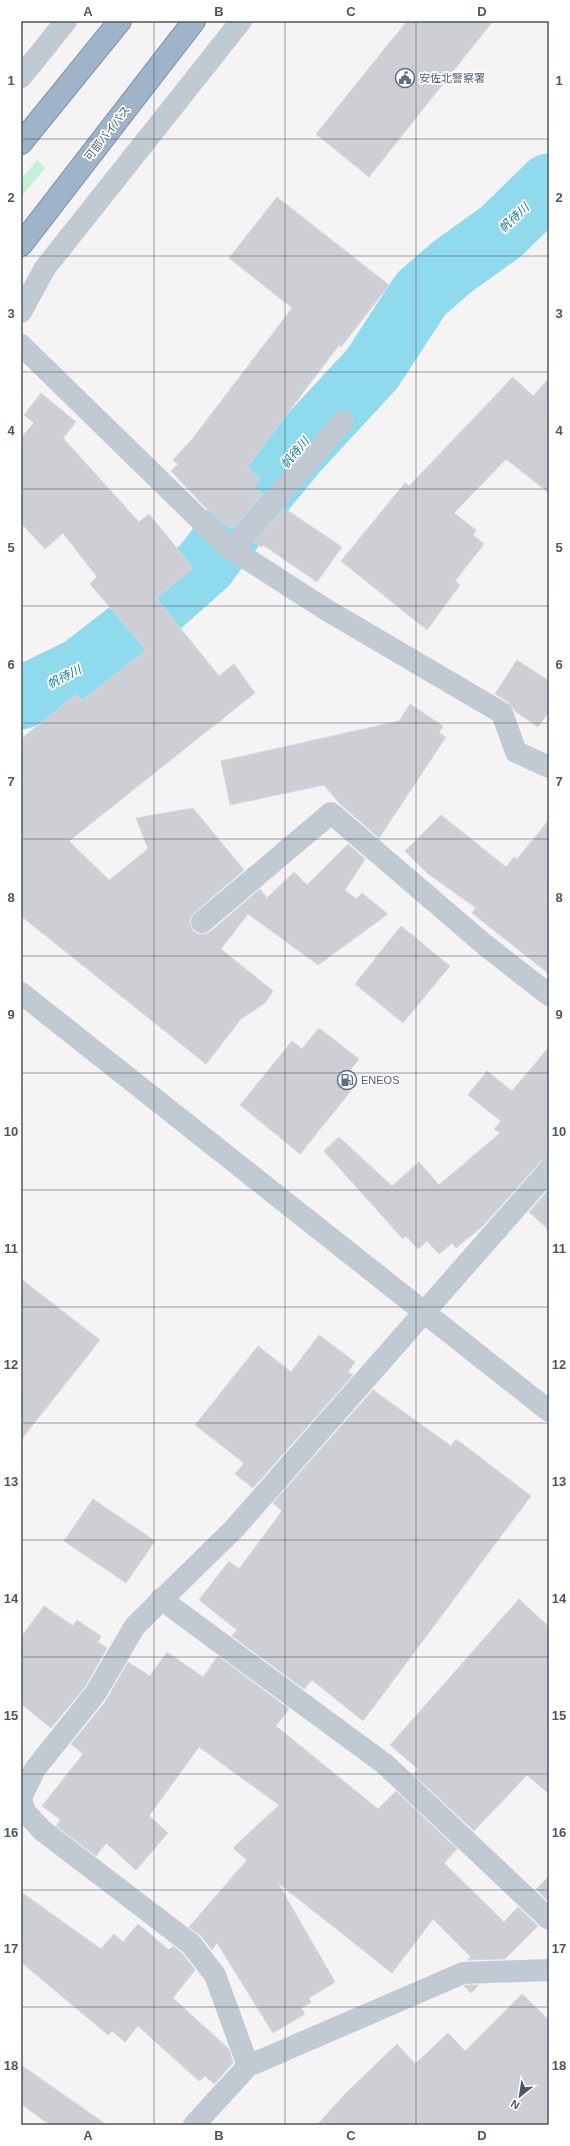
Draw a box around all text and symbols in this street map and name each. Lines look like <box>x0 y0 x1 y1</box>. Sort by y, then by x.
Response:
text: A <box>83 4 93 19</box>
text: B <box>214 4 224 19</box>
text: C <box>346 4 356 19</box>
text: D <box>477 4 487 19</box>
public building icon: 安佐北警察署 <box>394 67 416 89</box>
place label: 安佐北警察署 <box>419 72 485 84</box>
text: 1 <box>7 73 15 88</box>
text: 1 <box>555 73 563 88</box>
street label: 可部バイパス <box>82 103 132 163</box>
text: 2 <box>7 190 15 205</box>
text: 2 <box>555 190 563 205</box>
water label: 帆待川 <box>496 199 533 235</box>
text: 3 <box>7 306 15 321</box>
text: 3 <box>555 306 563 321</box>
text: 4 <box>7 423 15 438</box>
text: 4 <box>555 423 563 438</box>
water label: 帆待川 <box>278 433 313 471</box>
text: 5 <box>7 540 15 555</box>
text: 5 <box>555 540 563 555</box>
text: 6 <box>7 657 15 672</box>
text: 6 <box>555 657 563 672</box>
water label: 帆待川 <box>45 662 85 691</box>
text: 7 <box>7 774 15 789</box>
text: 7 <box>555 774 563 789</box>
text: 8 <box>7 890 15 905</box>
text: 8 <box>555 890 563 905</box>
text: 9 <box>7 1007 15 1022</box>
text: 9 <box>555 1007 563 1022</box>
fuel station icon: ENEOS <box>336 1069 358 1091</box>
place label: ENEOS <box>361 1074 400 1086</box>
text: 10 <box>4 1124 18 1139</box>
text: 10 <box>552 1124 566 1139</box>
text: 11 <box>4 1241 18 1256</box>
text: 11 <box>552 1241 566 1256</box>
text: 12 <box>4 1357 18 1372</box>
text: 12 <box>552 1357 566 1372</box>
text: 13 <box>4 1474 18 1489</box>
text: 13 <box>552 1474 566 1489</box>
text: 14 <box>4 1591 19 1606</box>
text: 14 <box>552 1591 567 1606</box>
text: 15 <box>4 1708 18 1723</box>
text: 15 <box>552 1708 566 1723</box>
text: 16 <box>4 1825 18 1840</box>
text: 16 <box>552 1825 566 1840</box>
text: 17 <box>4 1941 18 1956</box>
text: 17 <box>552 1941 566 1956</box>
text: 18 <box>4 2058 18 2073</box>
text: 18 <box>552 2058 566 2073</box>
north arrow <box>500 2076 540 2116</box>
text: N <box>509 2097 521 2112</box>
text: A <box>83 2128 93 2143</box>
text: B <box>214 2128 224 2143</box>
text: C <box>346 2128 356 2143</box>
text: D <box>477 2128 487 2143</box>

